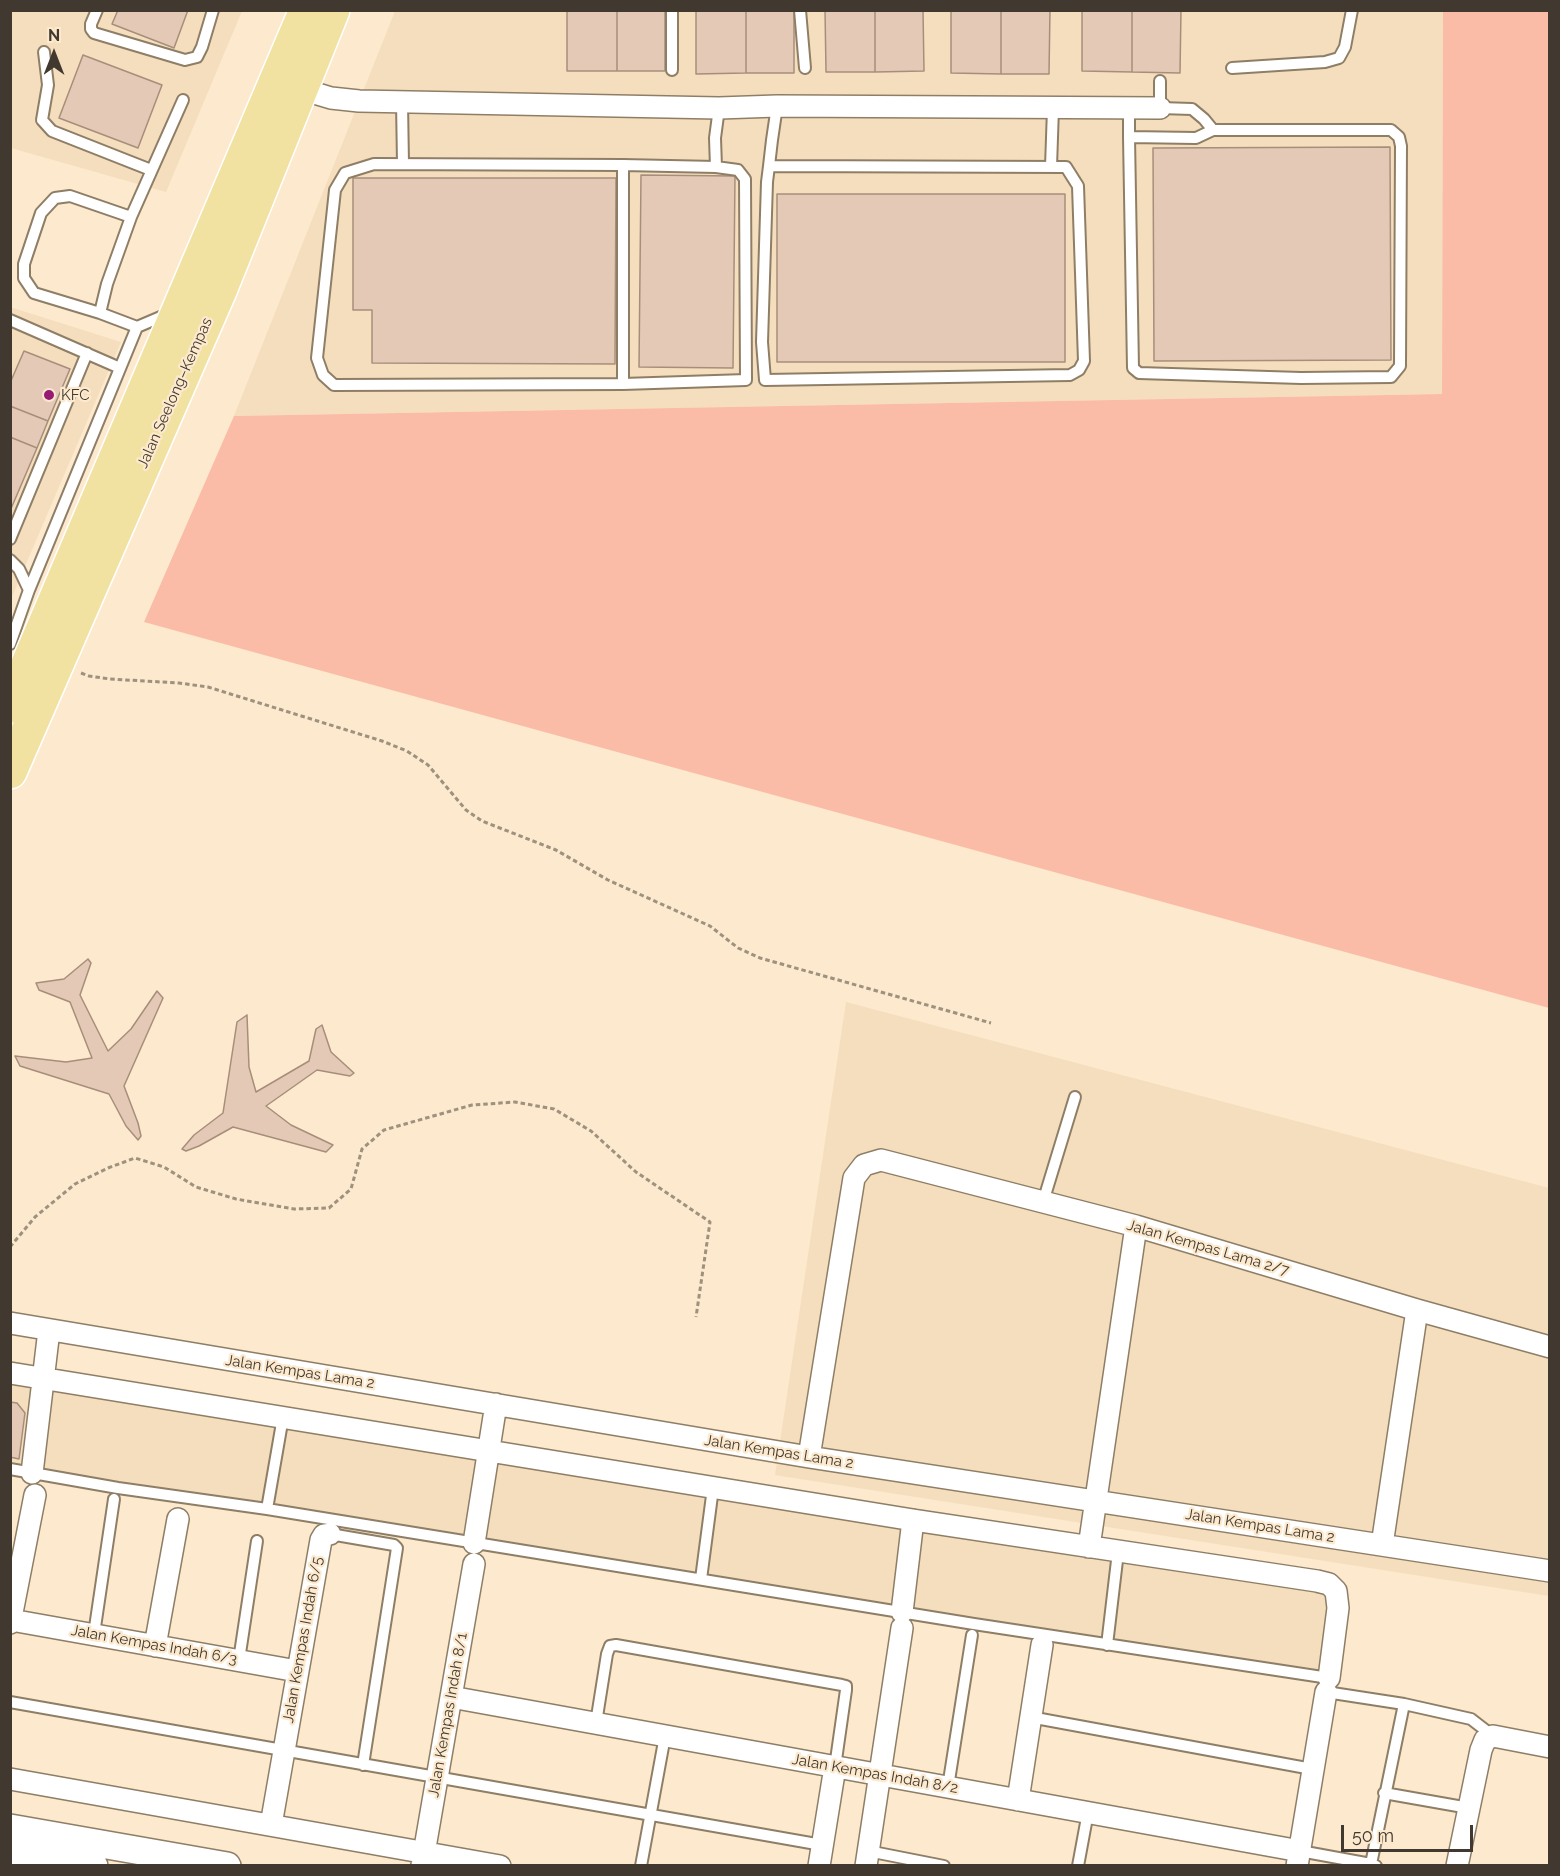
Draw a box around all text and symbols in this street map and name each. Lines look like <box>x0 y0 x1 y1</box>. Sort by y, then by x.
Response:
north arrow <box>24 24 84 84</box>
text: N <box>48 26 60 45</box>
street label: Jalan Seelong–Kempas <box>134 315 216 471</box>
place label: KFC <box>61 386 90 404</box>
marker: KFC <box>42 388 56 402</box>
street label: Jalan Kempas Lama 2/7 <box>1125 1216 1291 1280</box>
street label: Jalan Kempas Lama 2 <box>224 1351 376 1393</box>
street label: Jalan Kempas Lama 2 <box>703 1431 855 1473</box>
street label: Jalan Kempas Lama 2 <box>1184 1505 1336 1547</box>
street label: Jalan Kempas Indah 6/5 <box>279 1555 327 1725</box>
street label: Jalan Kempas Indah 6/3 <box>69 1621 239 1669</box>
street label: Jalan Kempas Indah 8/1 <box>425 1631 471 1799</box>
street label: Jalan Kempas Indah 8/2 <box>791 1751 959 1797</box>
scale bar <box>1344 1813 1476 1851</box>
text: 50 m <box>1352 1825 1394 1846</box>

